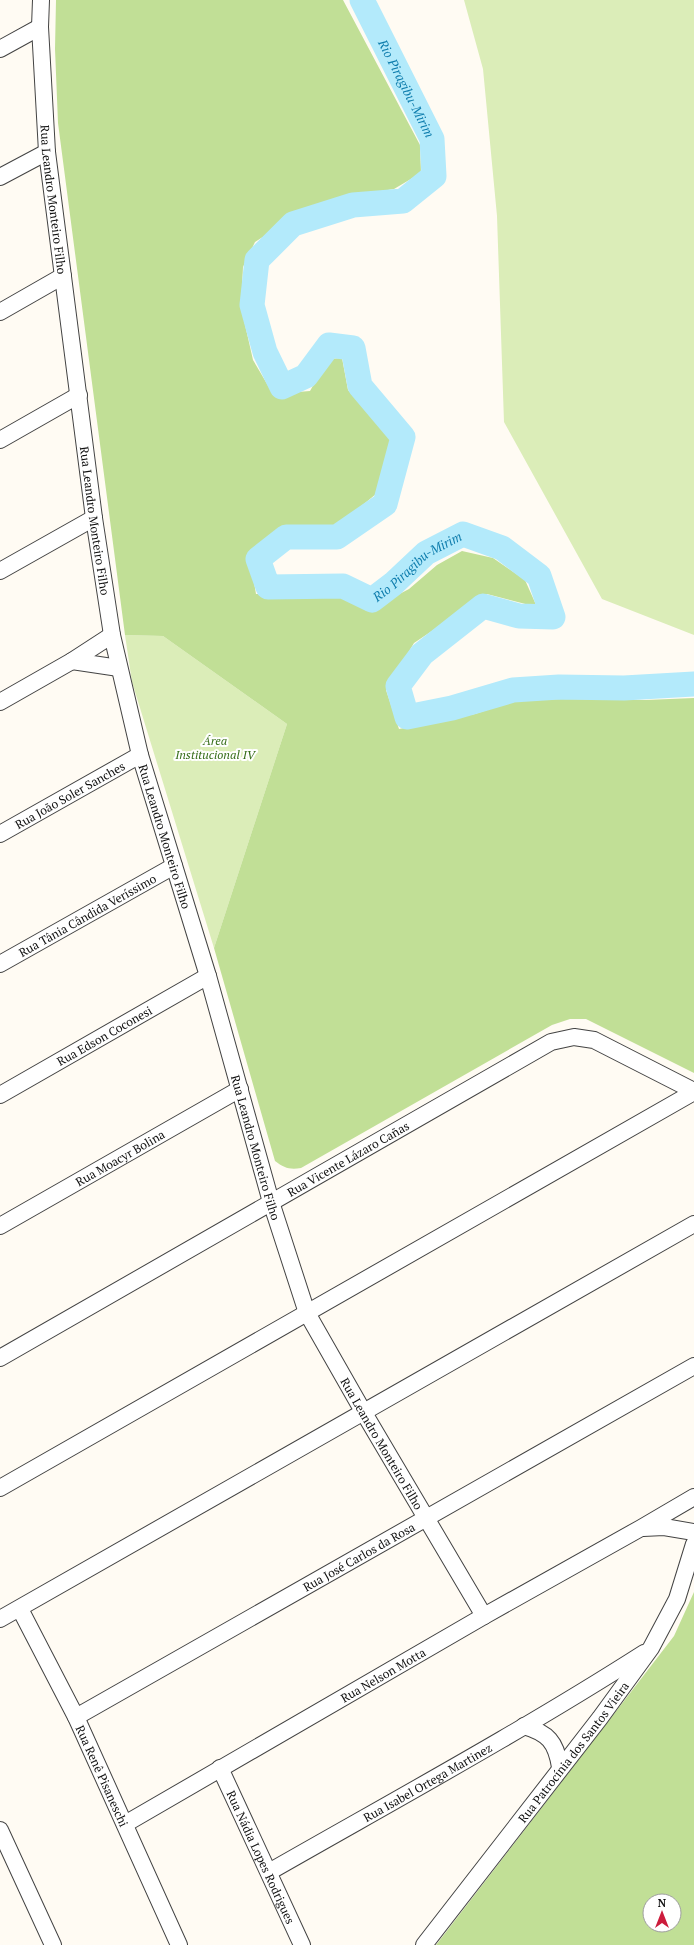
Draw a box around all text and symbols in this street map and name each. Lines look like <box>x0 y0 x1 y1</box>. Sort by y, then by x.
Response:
water label: Rio Piragibu-Mirim <box>374 35 439 141</box>
street label: Rua Leandro Monteiro Filho <box>38 124 70 275</box>
street label: Rua Leandro Monteiro Filho <box>77 445 113 596</box>
water label: Rio Piragibu-Mirim <box>368 527 465 606</box>
park label: Área Institucional IV <box>174 733 257 762</box>
street label: Rua João Soler Sanches <box>12 758 127 832</box>
street label: Rua Leandro Monteiro Filho <box>136 762 194 911</box>
street label: Rua Tânia Cândida Veríssimo <box>16 870 159 960</box>
street label: Rua Edson Coconesi <box>54 1002 155 1069</box>
street label: Rua Leandro Monteiro Filho <box>228 1073 284 1222</box>
street label: Rua Vicente Lázaro Cañas <box>284 1118 411 1199</box>
street label: Rua Moacyr Bolina <box>73 1126 167 1189</box>
street label: Rua Leandro Monteiro Filho <box>338 1375 427 1512</box>
street label: Rua José Carlos da Rosa <box>300 1519 417 1594</box>
street label: Rua Nelson Motta <box>338 1644 428 1705</box>
street label: Rua Patrocínia dos Santos Vieira <box>514 1678 632 1825</box>
street label: Rua Renê Pisaneschi <box>73 1723 132 1829</box>
street label: Rua Isabel Ortega Martinez <box>360 1739 494 1825</box>
street label: Rua Nádia Lopes Rodrigues <box>224 1788 299 1926</box>
north arrow <box>642 1893 682 1933</box>
text: N <box>658 1896 667 1910</box>

